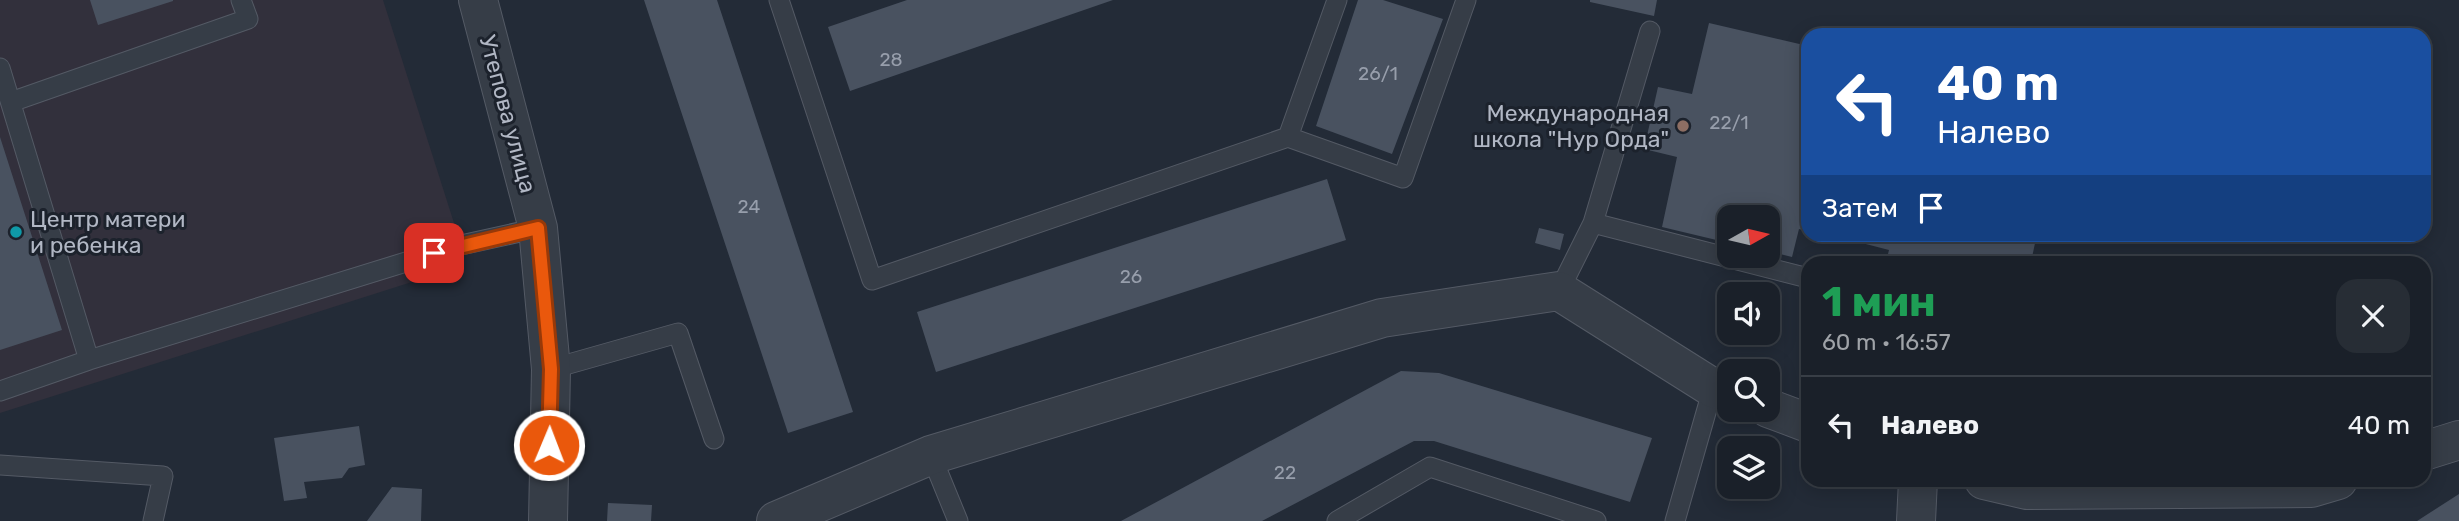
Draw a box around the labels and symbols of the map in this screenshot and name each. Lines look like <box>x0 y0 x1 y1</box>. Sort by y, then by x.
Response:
street label: Утепова улица <box>473 32 543 196</box>
house number: 28 <box>879 48 903 71</box>
house number: 26/1 <box>1358 62 1398 85</box>
place label: Международная школа "Нур Орда" <box>1473 99 1669 153</box>
house number: 22/1 <box>1709 111 1749 134</box>
marker: Международная школа "Нур Орда" <box>1675 118 1691 134</box>
house number: 24 <box>738 195 761 218</box>
place label: Центр матери и ребенка <box>30 205 186 259</box>
north arrow <box>1717 205 1780 268</box>
pin <box>404 223 464 283</box>
marker: Центр матери и ребенка <box>8 224 24 240</box>
house number: 26 <box>1120 265 1142 288</box>
position arrow <box>512 408 586 482</box>
house number: 22 <box>1274 461 1296 484</box>

